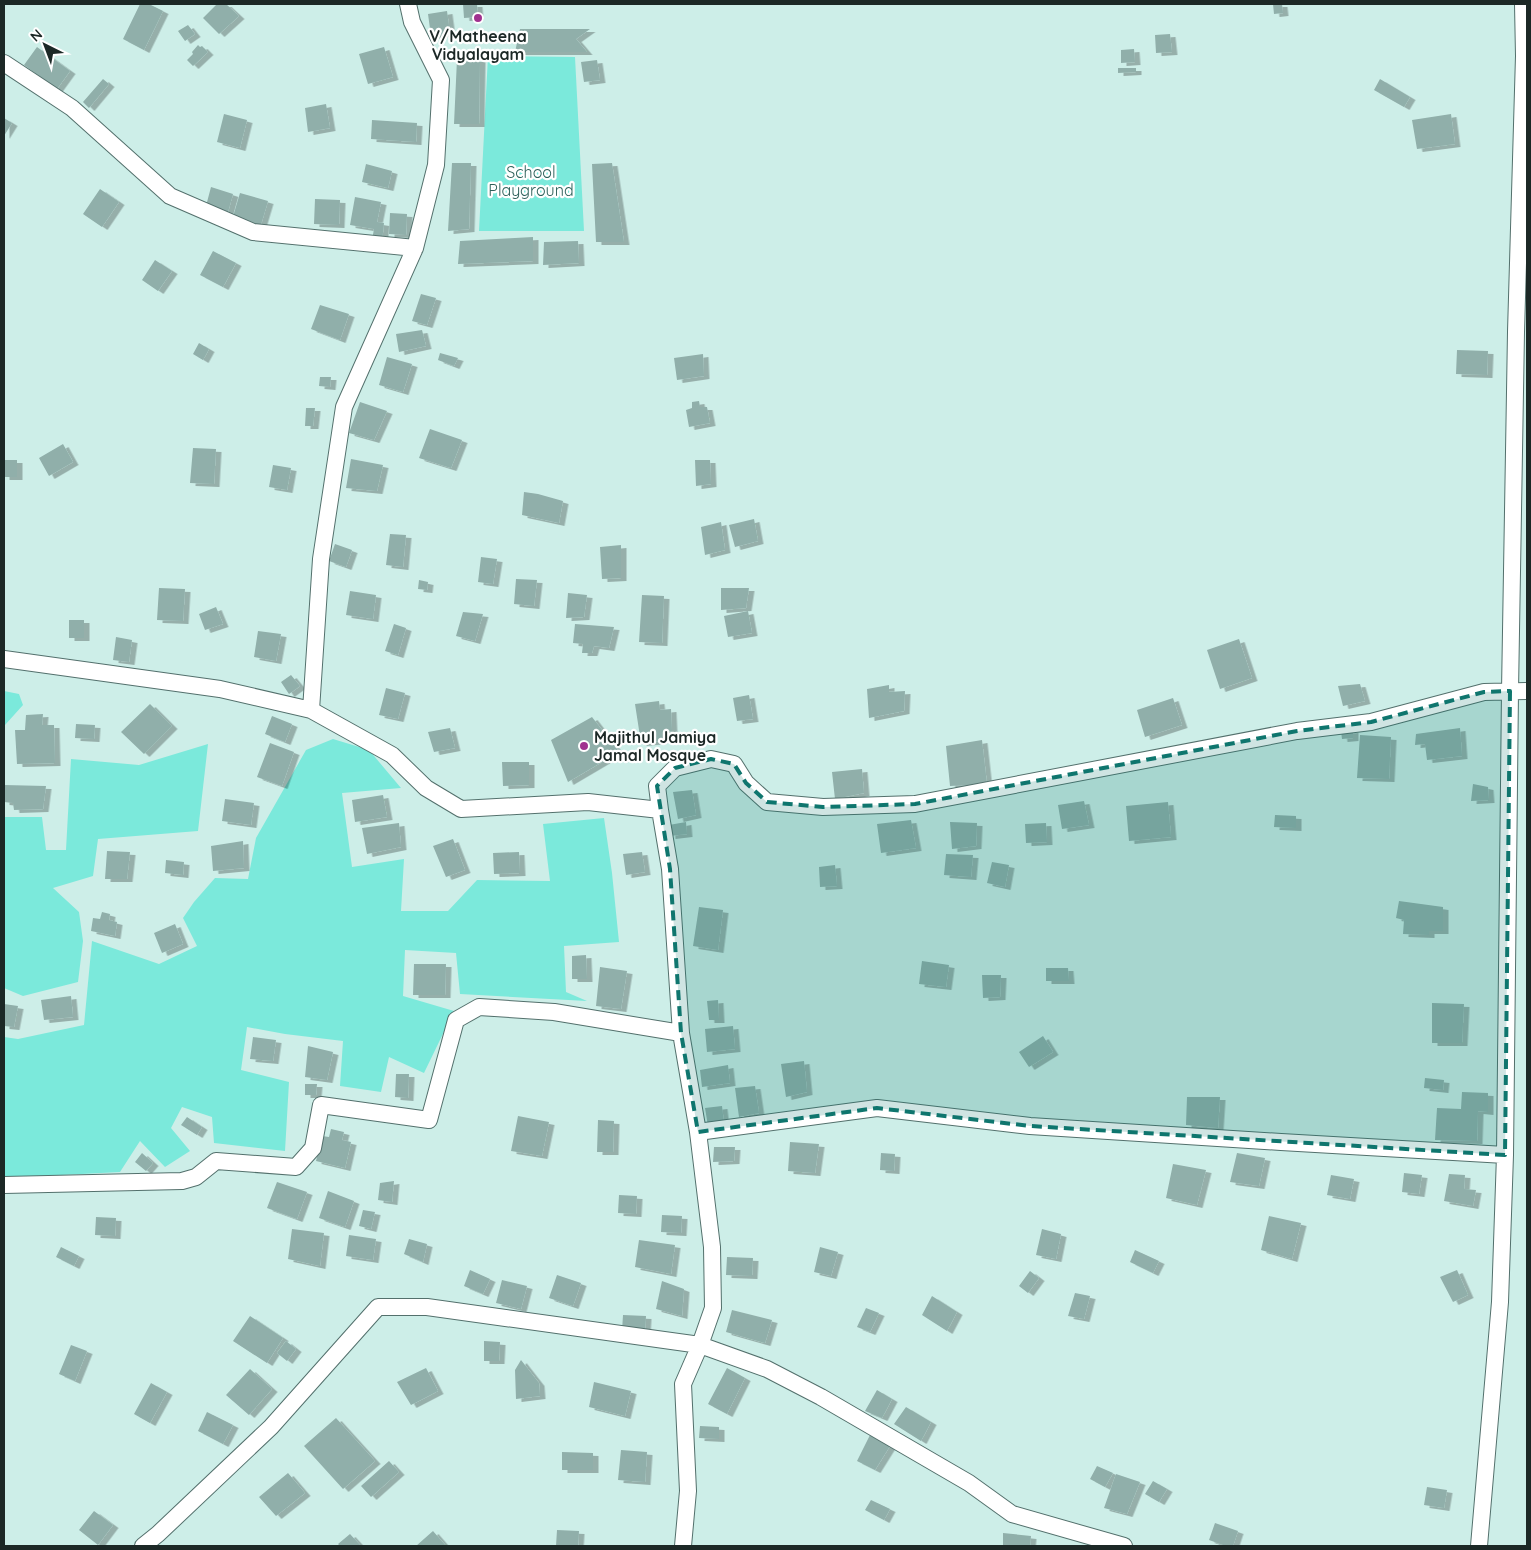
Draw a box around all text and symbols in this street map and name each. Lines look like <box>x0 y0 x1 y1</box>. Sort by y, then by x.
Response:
marker: V/Matheena Vidyalayam <box>472 12 484 24</box>
north arrow <box>20 20 70 70</box>
text: N <box>26 25 46 45</box>
place label: V/Matheena Vidyalayam <box>429 26 527 64</box>
park label: School Playground <box>488 162 574 200</box>
place label: Majithul Jamiya Jamal Mosque <box>594 727 716 765</box>
marker: Majithul Jamiya Jamal Mosque <box>578 740 590 752</box>

